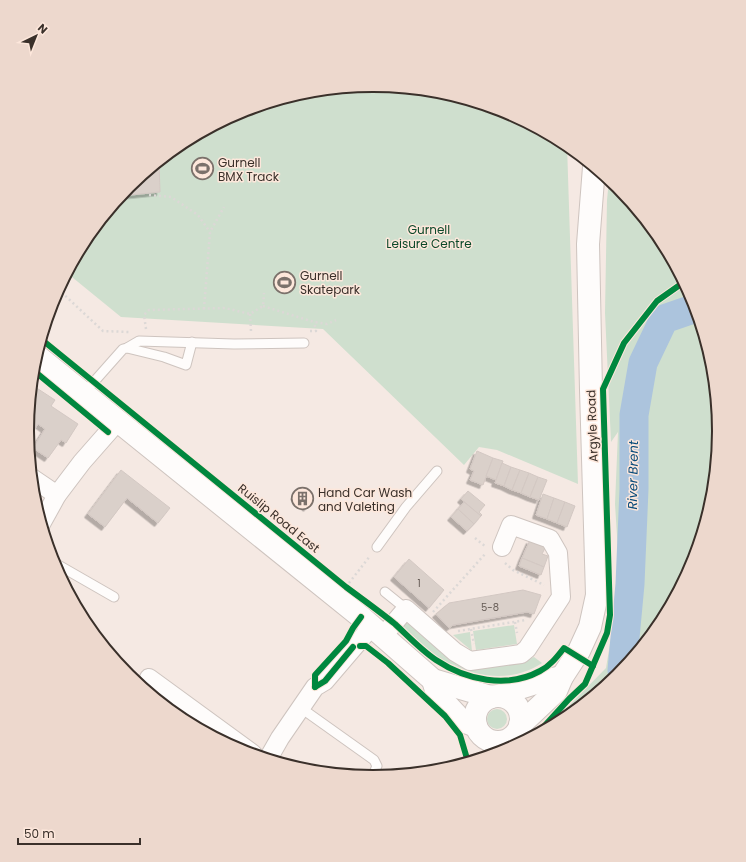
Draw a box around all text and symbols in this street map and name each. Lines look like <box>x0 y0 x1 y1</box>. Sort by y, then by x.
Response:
north arrow <box>16 16 56 56</box>
text: N <box>34 20 51 37</box>
place label: Gurnell BMX Track <box>218 154 280 185</box>
sports icon: Gurnell BMX Track <box>190 156 216 182</box>
park label: Gurnell Leisure Centre <box>386 221 472 252</box>
place label: Gurnell Skatepark <box>300 267 361 298</box>
sports icon: Gurnell Skatepark <box>272 269 298 295</box>
street label: Argyle Road <box>582 390 602 462</box>
water label: River Brent <box>623 440 643 510</box>
street label: Ruislip Road East <box>235 480 323 556</box>
place label: Hand Car Wash and Valeting <box>318 484 412 515</box>
building icon: Hand Car Wash and Valeting <box>290 486 316 512</box>
house number: 1 <box>417 576 421 591</box>
house number: 5-8 <box>481 600 499 615</box>
scale bar <box>18 820 140 846</box>
text: 50 m <box>24 825 55 842</box>

